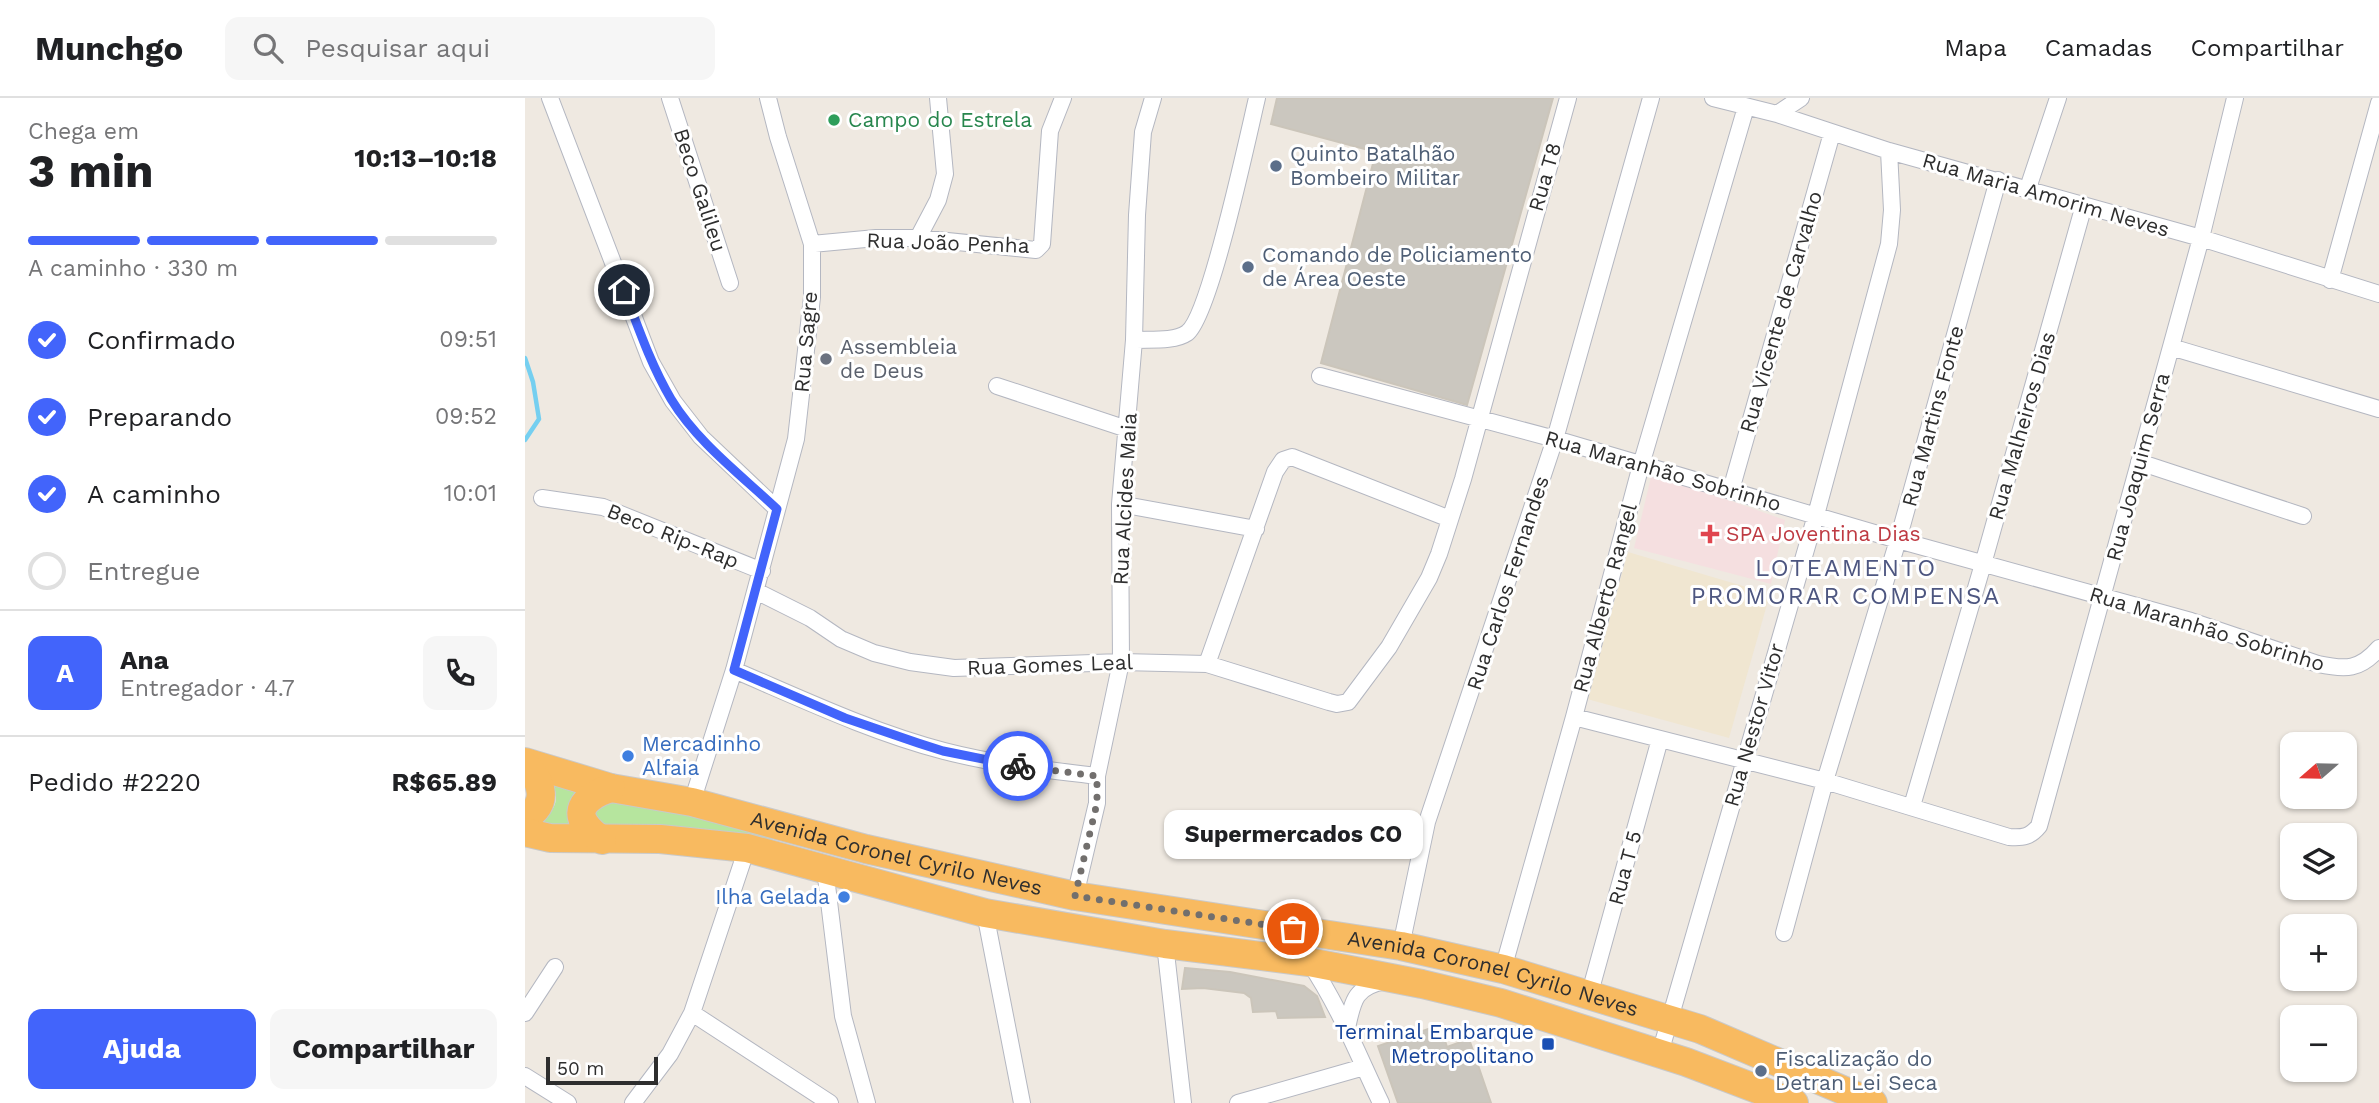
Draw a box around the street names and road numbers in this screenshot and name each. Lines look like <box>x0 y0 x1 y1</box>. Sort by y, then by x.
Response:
street label: Beco Galileu <box>669 125 732 255</box>
street label: Rua T8 <box>1523 140 1566 214</box>
street label: Rua Maria Amorim Neves <box>1920 147 2173 242</box>
street label: Rua Vicente de Carvalho <box>1734 188 1827 436</box>
street label: Rua João Penha <box>866 227 1030 258</box>
street label: Rua Sagre <box>789 290 822 394</box>
street label: Rua Martins Fonte <box>1896 323 1969 509</box>
street label: Rua Malheiros Dias <box>1983 329 2060 523</box>
street label: Rua Joaquim Serra <box>2100 370 2175 564</box>
street label: Rua Alcides Maia <box>1107 412 1142 586</box>
street label: Rua Maranhão Sobrinho <box>1542 425 1784 516</box>
street label: Rua Carlos Fernandes <box>1461 472 1554 693</box>
street label: Beco Rip-Rap <box>604 498 743 573</box>
street label: Rua Alberto Rangel <box>1567 500 1642 695</box>
street label: Rua Maranhão Sobrinho <box>2086 581 2328 676</box>
street label: Rua Nestor Vitor <box>1718 640 1789 809</box>
street label: Rua Gomes Leal <box>967 649 1134 680</box>
street label: Avenida Coronel Cyrilo Neves <box>748 805 1045 900</box>
street label: Rua T 5 <box>1603 828 1646 908</box>
street label: Avenida Coronel Cyrilo Neves <box>1346 925 1641 1021</box>

